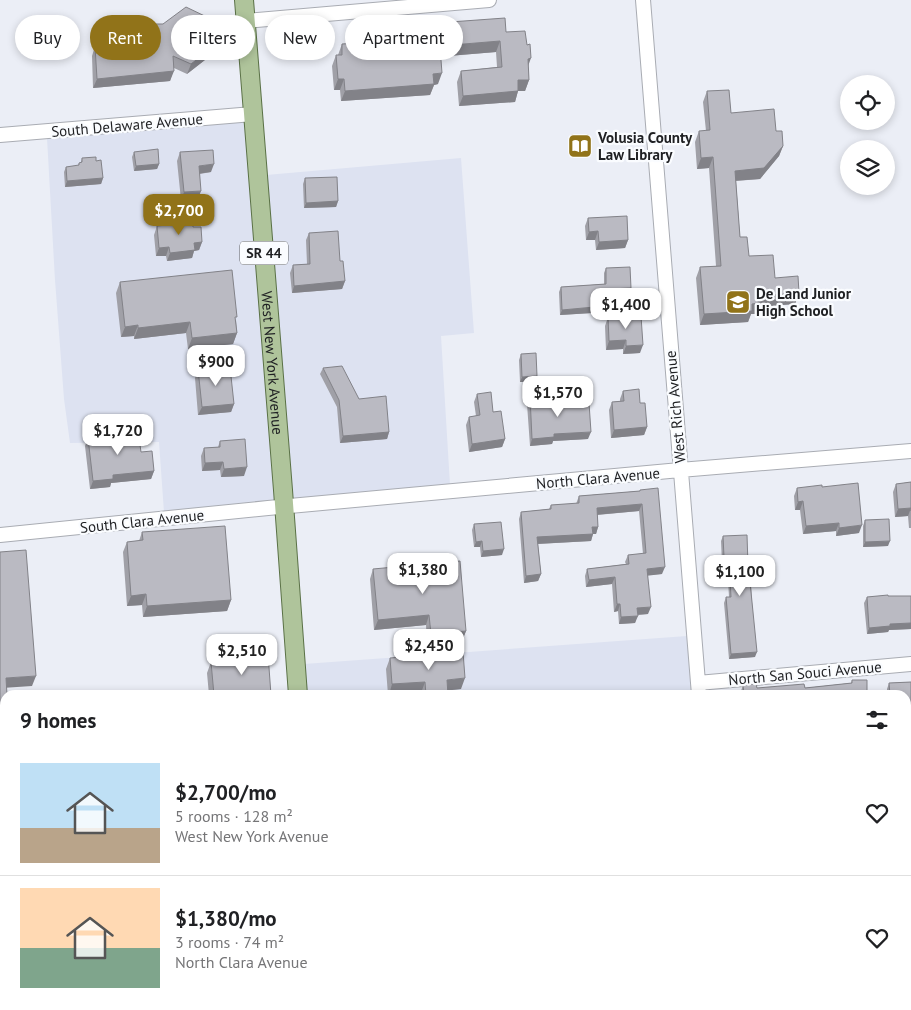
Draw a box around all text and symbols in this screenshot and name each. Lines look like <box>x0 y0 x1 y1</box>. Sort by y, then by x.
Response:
chip: Buy <box>15 15 80 60</box>
chip: Rent <box>90 15 161 60</box>
chip: Filters <box>171 15 255 60</box>
chip: New <box>265 15 335 60</box>
chip: Apartment <box>345 15 463 60</box>
map controls <box>840 75 895 195</box>
button: locate <box>840 75 895 130</box>
street label: South Delaware Avenue <box>50 109 204 141</box>
place label: Volusia County Law Library <box>597 128 693 164</box>
library icon: Volusia County Law Library <box>567 133 593 159</box>
button: layers <box>840 140 895 195</box>
pin: $2,700 <box>138 194 220 236</box>
text: $2,700 <box>154 200 204 220</box>
road number: SR 44 <box>240 242 288 264</box>
place label: De Land Junior High School <box>756 284 852 320</box>
pin: $1,400 <box>585 288 667 330</box>
school or university icon: De Land Junior High School <box>725 289 751 315</box>
street label: West New York Avenue <box>258 290 288 435</box>
text: $1,400 <box>601 294 651 314</box>
pin: $900 <box>186 344 246 387</box>
street label: West Rich Avenue <box>661 350 689 464</box>
text: $900 <box>198 351 234 371</box>
pin: $1,570 <box>517 376 599 418</box>
text: $1,570 <box>533 382 583 402</box>
pin: $1,720 <box>77 414 159 456</box>
text: $1,720 <box>93 420 143 440</box>
street label: North Clara Avenue <box>535 463 661 493</box>
street label: South Clara Avenue <box>79 505 205 537</box>
pin: $1,380 <box>382 552 464 595</box>
pin: $1,100 <box>699 554 781 597</box>
text: $1,380 <box>398 559 448 579</box>
text: $1,100 <box>715 561 765 581</box>
pin: $2,450 <box>388 628 470 671</box>
pin: $2,510 <box>201 634 283 676</box>
text: $2,450 <box>404 635 454 655</box>
text: $2,510 <box>217 640 267 660</box>
street label: North San Souci Avenue <box>728 657 882 689</box>
icon: filters <box>863 706 891 734</box>
text: 9 homes <box>20 707 96 734</box>
text: $2,700/mo <box>175 779 277 806</box>
icon: home <box>60 783 120 843</box>
icon: heart <box>863 799 891 827</box>
text: 5 rooms · 128 m² <box>175 806 293 826</box>
text: West New York Avenue <box>175 826 329 846</box>
text: $1,380/mo <box>175 905 277 932</box>
icon: home <box>60 908 120 968</box>
icon: heart <box>863 924 891 952</box>
text: 3 rooms · 74 m² <box>175 932 284 952</box>
text: North Clara Avenue <box>175 952 308 972</box>

